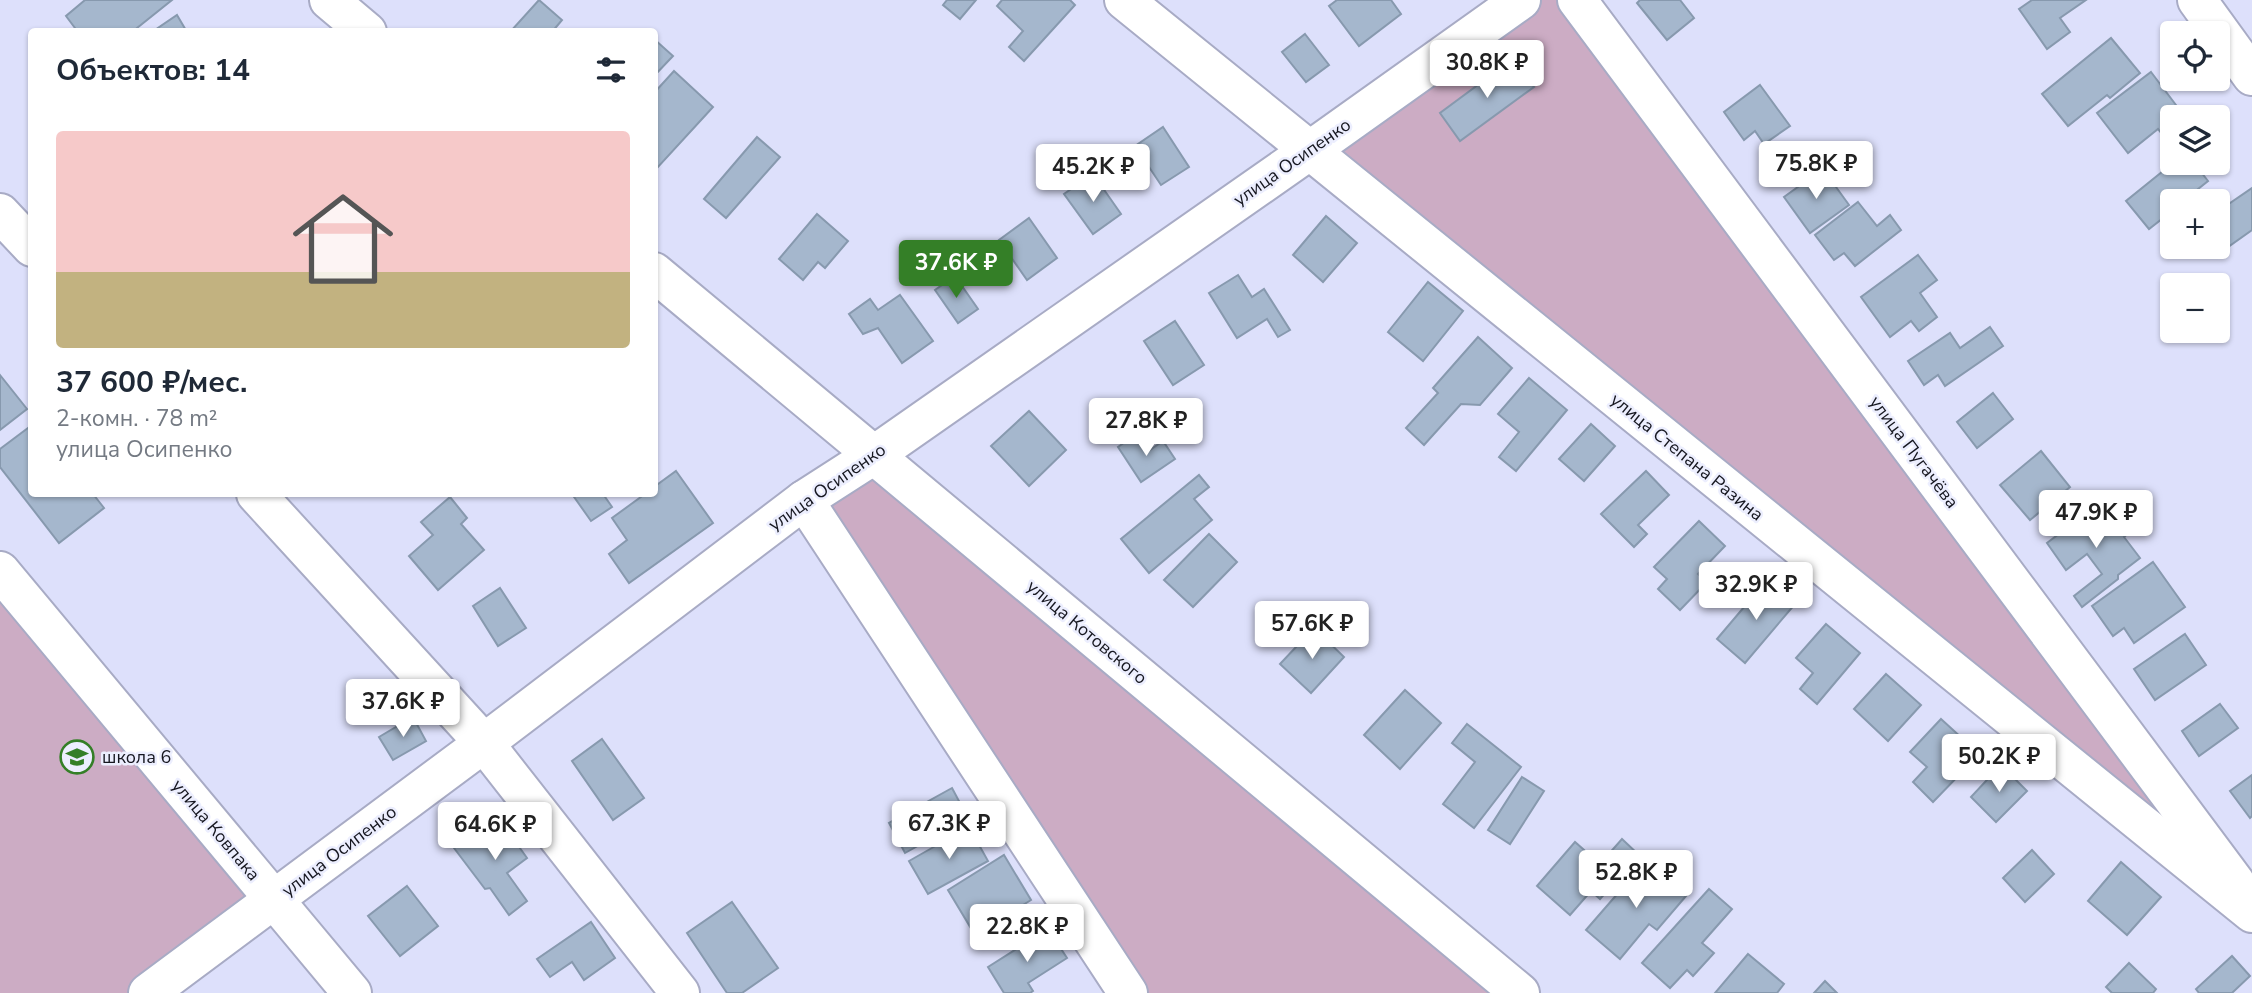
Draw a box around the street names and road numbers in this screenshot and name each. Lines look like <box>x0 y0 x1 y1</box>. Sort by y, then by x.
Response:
street label: улица Осипенко <box>1229 113 1355 211</box>
street label: улица Степана Разина <box>1605 388 1769 526</box>
street label: улица Пугачёва <box>1864 391 1964 513</box>
street label: улица Осипенко <box>764 438 890 536</box>
street label: улица Котовского <box>1022 574 1152 690</box>
street label: улица Ковпака <box>166 774 266 886</box>
street label: улица Осипенко <box>277 800 401 902</box>

